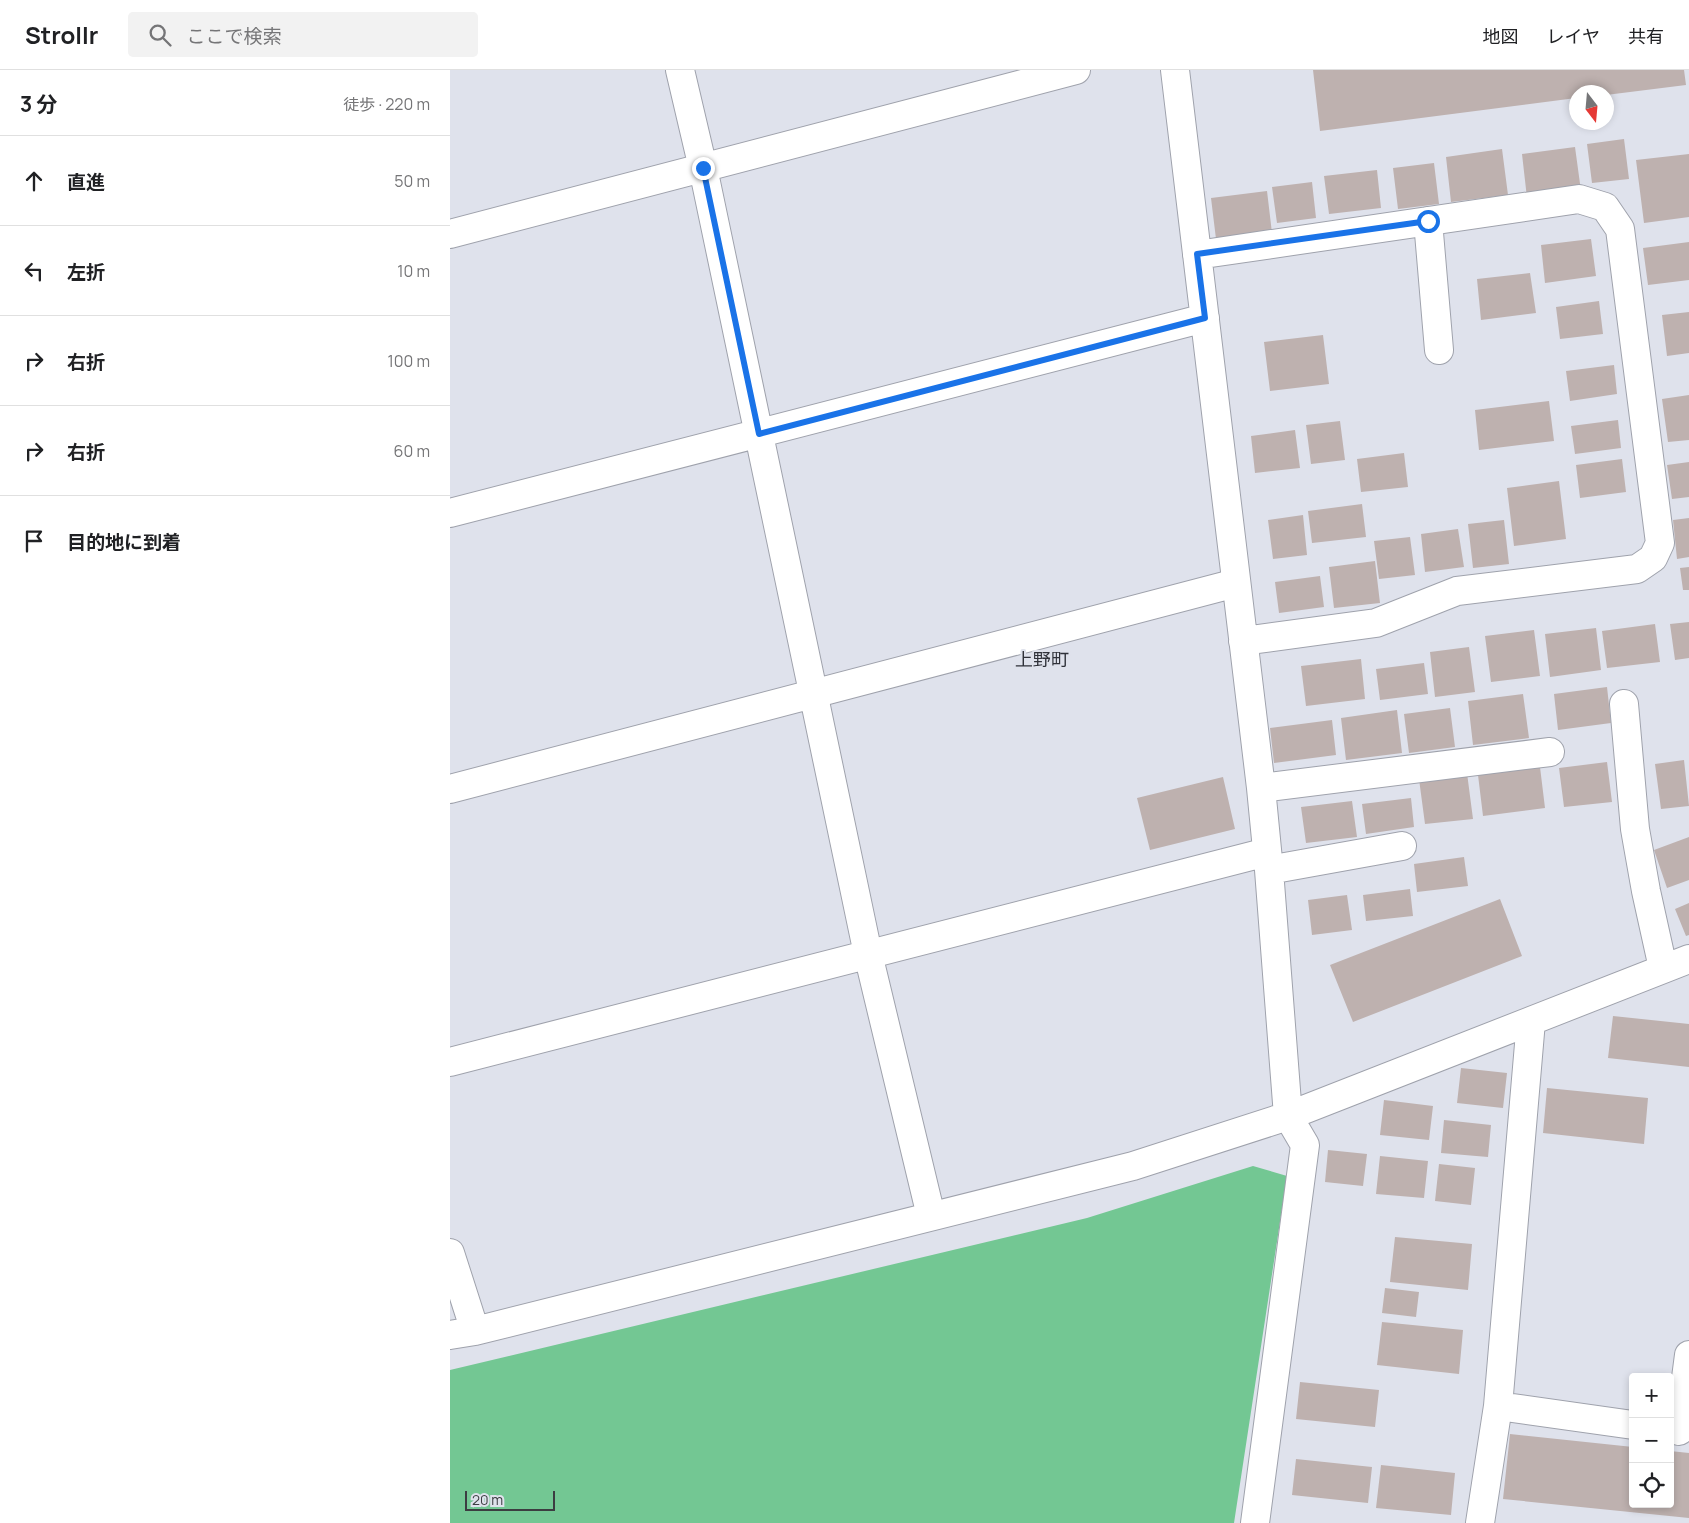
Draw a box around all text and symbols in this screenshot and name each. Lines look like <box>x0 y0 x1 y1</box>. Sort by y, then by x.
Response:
search box <box>128 12 478 57</box>
text: Strollr <box>25 18 98 51</box>
icon: search <box>146 21 174 49</box>
text: ここで検索 <box>186 23 281 49</box>
text: 地図 <box>1483 24 1519 48</box>
text: レイヤ <box>1547 24 1600 48</box>
text: 共有 <box>1628 24 1664 48</box>
north arrow <box>1569 85 1614 130</box>
text: 3 分 <box>20 90 57 118</box>
text: 徒歩 · 220 m <box>343 93 430 115</box>
route end <box>692 157 715 180</box>
icon: ahead <box>20 167 48 195</box>
text: 直進 <box>67 169 105 195</box>
text: 50 m <box>394 170 430 192</box>
route start <box>1417 210 1440 233</box>
icon: left <box>20 257 48 285</box>
text: 左折 <box>67 259 105 285</box>
text: 10 m <box>397 260 430 282</box>
icon: right <box>20 347 48 375</box>
text: 右折 <box>67 349 105 375</box>
text: 100 m <box>387 350 430 372</box>
icon: right <box>20 437 48 465</box>
text: 右折 <box>67 439 105 465</box>
text: 60 m <box>394 440 430 462</box>
icon: arrive <box>20 527 48 555</box>
text: 目的地に到着 <box>67 529 181 555</box>
district label: 上野町 <box>1015 647 1069 671</box>
map controls <box>1629 1373 1674 1508</box>
button: + <box>1629 1373 1674 1418</box>
button: − <box>1629 1418 1674 1463</box>
button: locate <box>1629 1463 1674 1508</box>
scale bar <box>465 1488 555 1511</box>
text: 20 m <box>472 1490 503 1509</box>

